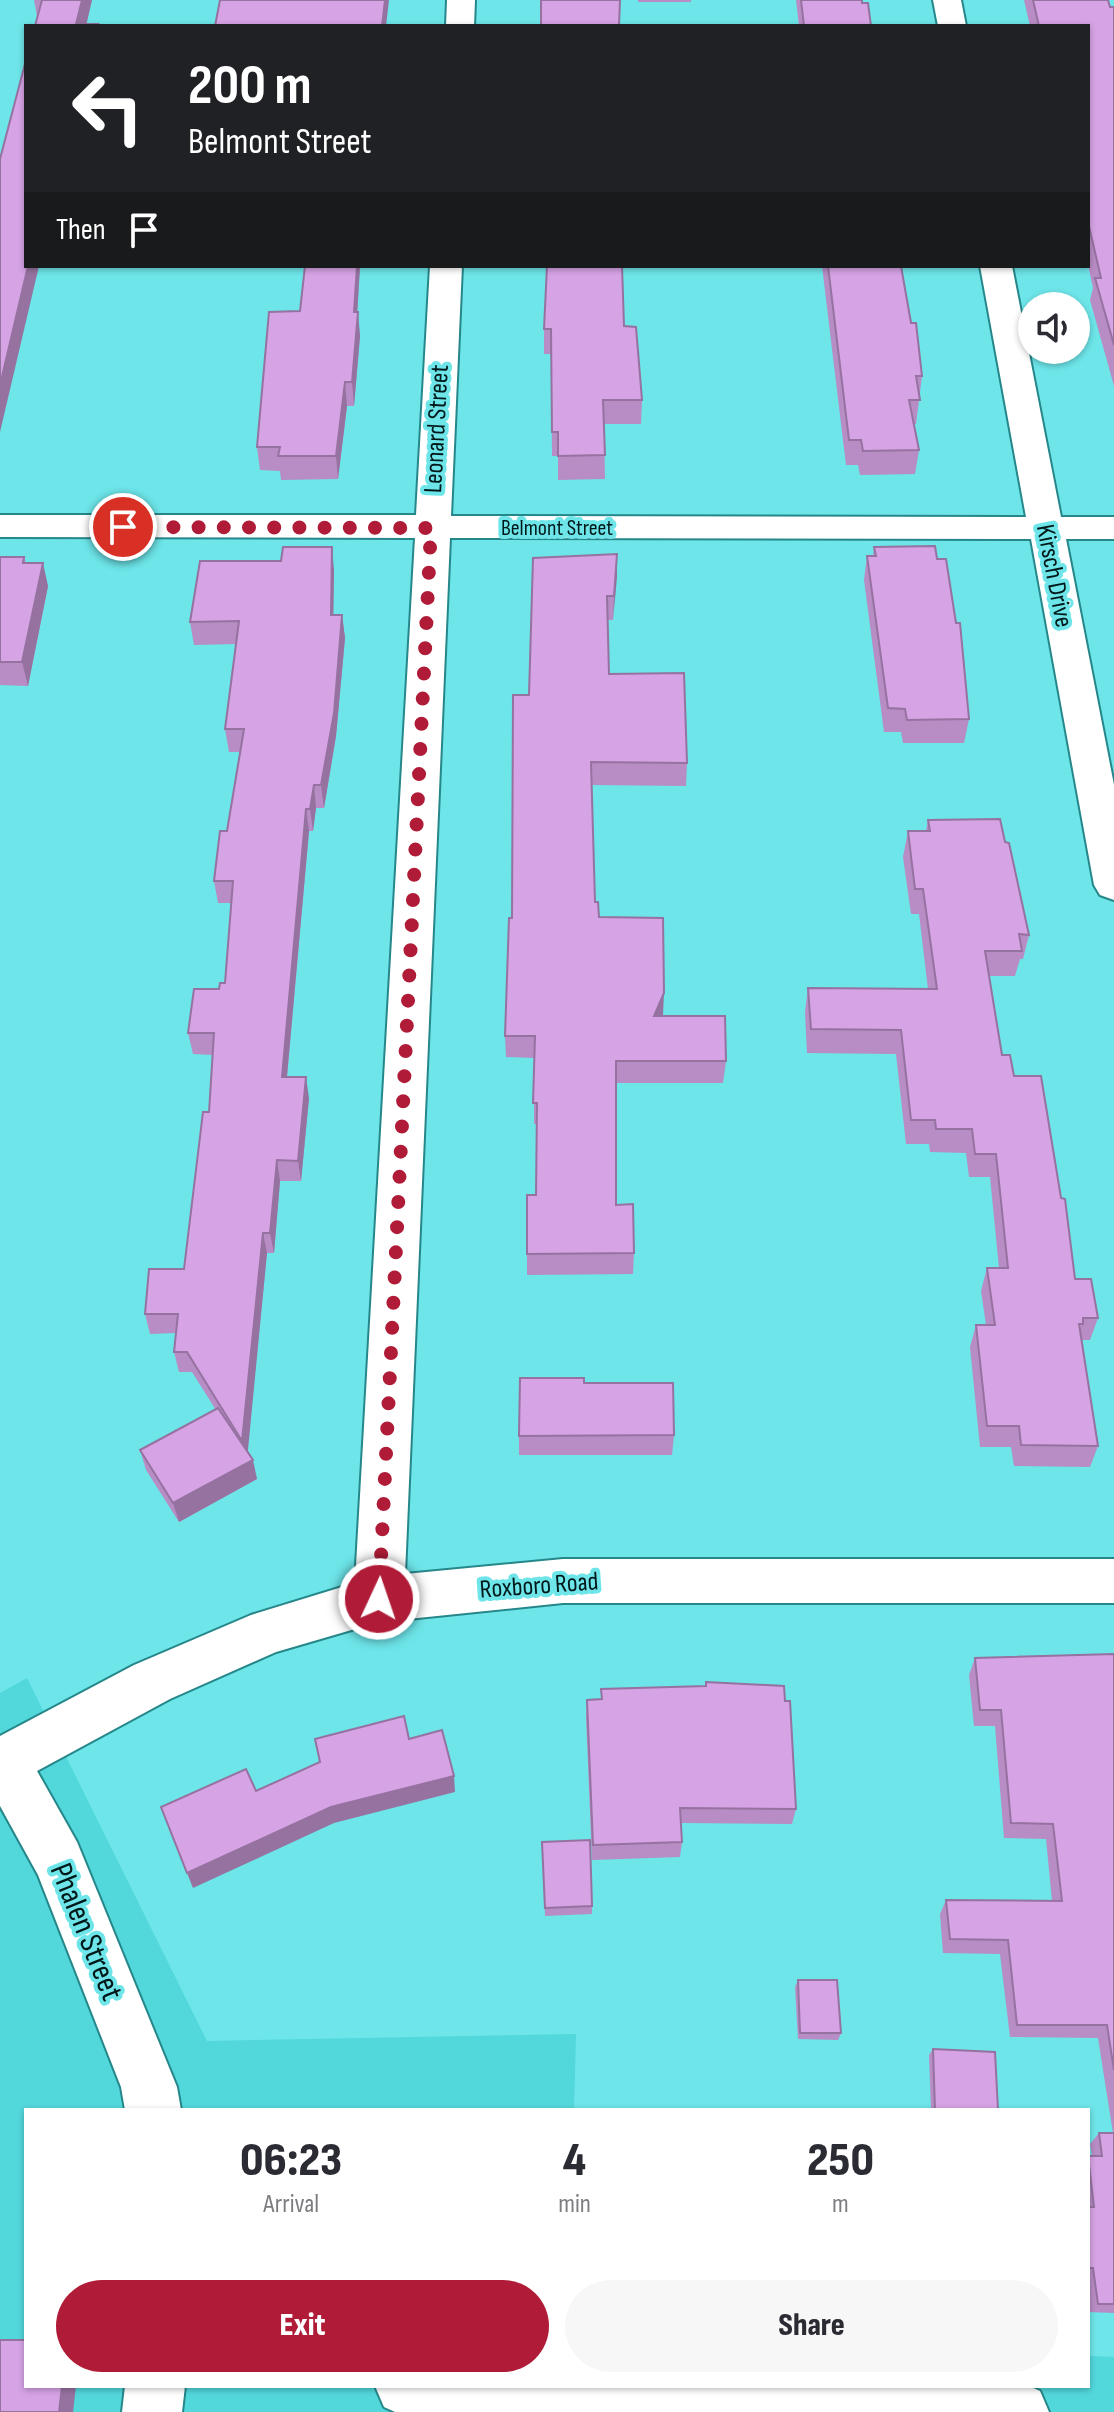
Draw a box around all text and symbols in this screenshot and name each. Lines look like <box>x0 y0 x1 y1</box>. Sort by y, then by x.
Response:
text: 200 m <box>188 53 312 120</box>
icon: left <box>56 56 160 160</box>
text: Belmont Street <box>188 121 372 164</box>
icon: arrive <box>122 208 166 252</box>
text: Then <box>56 212 106 248</box>
map controls <box>1018 292 1090 364</box>
button: sound <box>1018 292 1090 364</box>
street label: Leonard Street <box>418 364 456 494</box>
pin <box>89 493 157 561</box>
icon: arrive <box>101 505 145 549</box>
street label: Belmont Street <box>501 515 613 542</box>
street label: Kirsch Drive <box>1029 522 1079 630</box>
position arrow <box>337 1557 421 1641</box>
street label: Roxboro Road <box>479 1566 599 1606</box>
street label: Phalen Street <box>41 1858 131 2006</box>
text: 06:23 <box>240 2132 342 2189</box>
text: 4 <box>563 2132 586 2189</box>
text: 250 <box>807 2132 874 2189</box>
text: Arrival <box>263 2189 319 2220</box>
text: min <box>558 2189 591 2220</box>
text: m <box>832 2189 849 2220</box>
button: Exit <box>56 2280 549 2372</box>
button: Share <box>565 2280 1058 2372</box>

